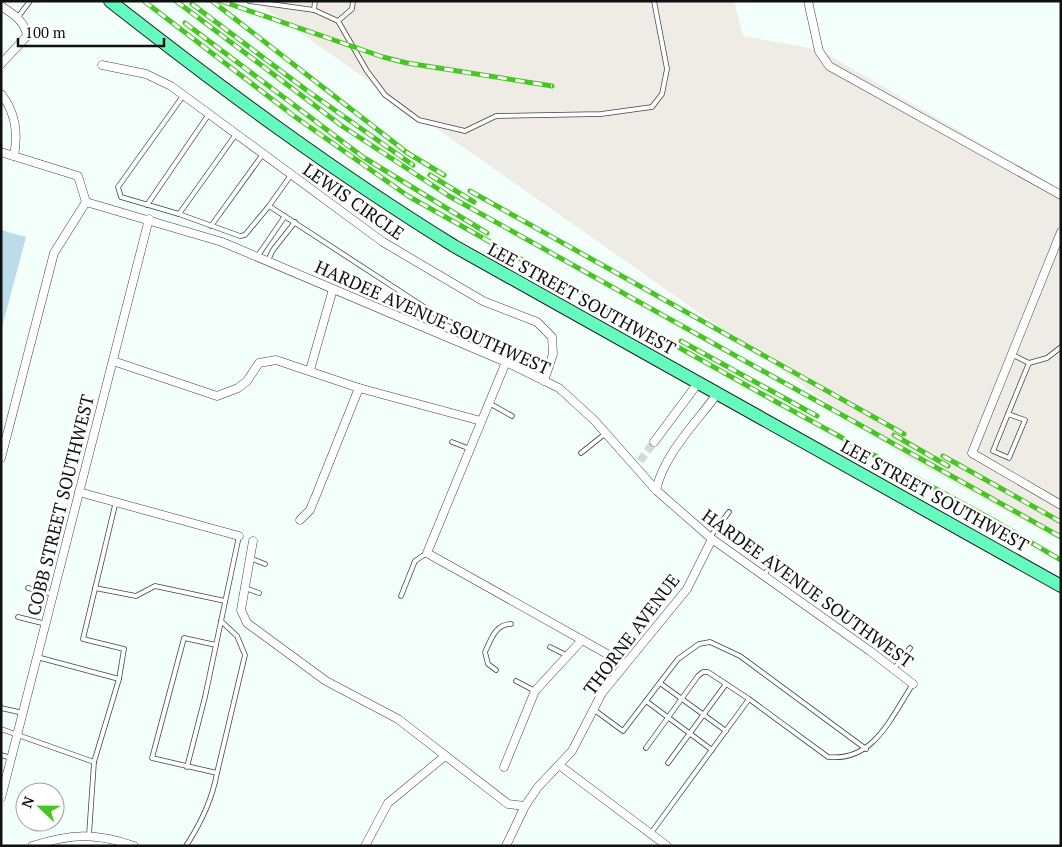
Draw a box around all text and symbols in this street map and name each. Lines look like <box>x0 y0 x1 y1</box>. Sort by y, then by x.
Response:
scale bar <box>18 15 164 47</box>
text: 100 m <box>25 22 66 42</box>
street label: LEWIS CIRCLE <box>299 157 409 245</box>
street label: LEE STREET SOUTHWEST <box>484 236 680 360</box>
street label: HARDEE AVENUE SOUTHWEST <box>311 254 555 380</box>
street label: COBB STREET SOUTHWEST <box>21 392 99 618</box>
street label: LEE STREET SOUTHWEST <box>837 433 1033 557</box>
street label: HARDEE AVENUE SOUTHWEST <box>698 503 918 673</box>
street label: THORNE AVENUE <box>578 569 684 699</box>
north arrow <box>15 782 65 832</box>
text: N <box>17 793 38 810</box>

